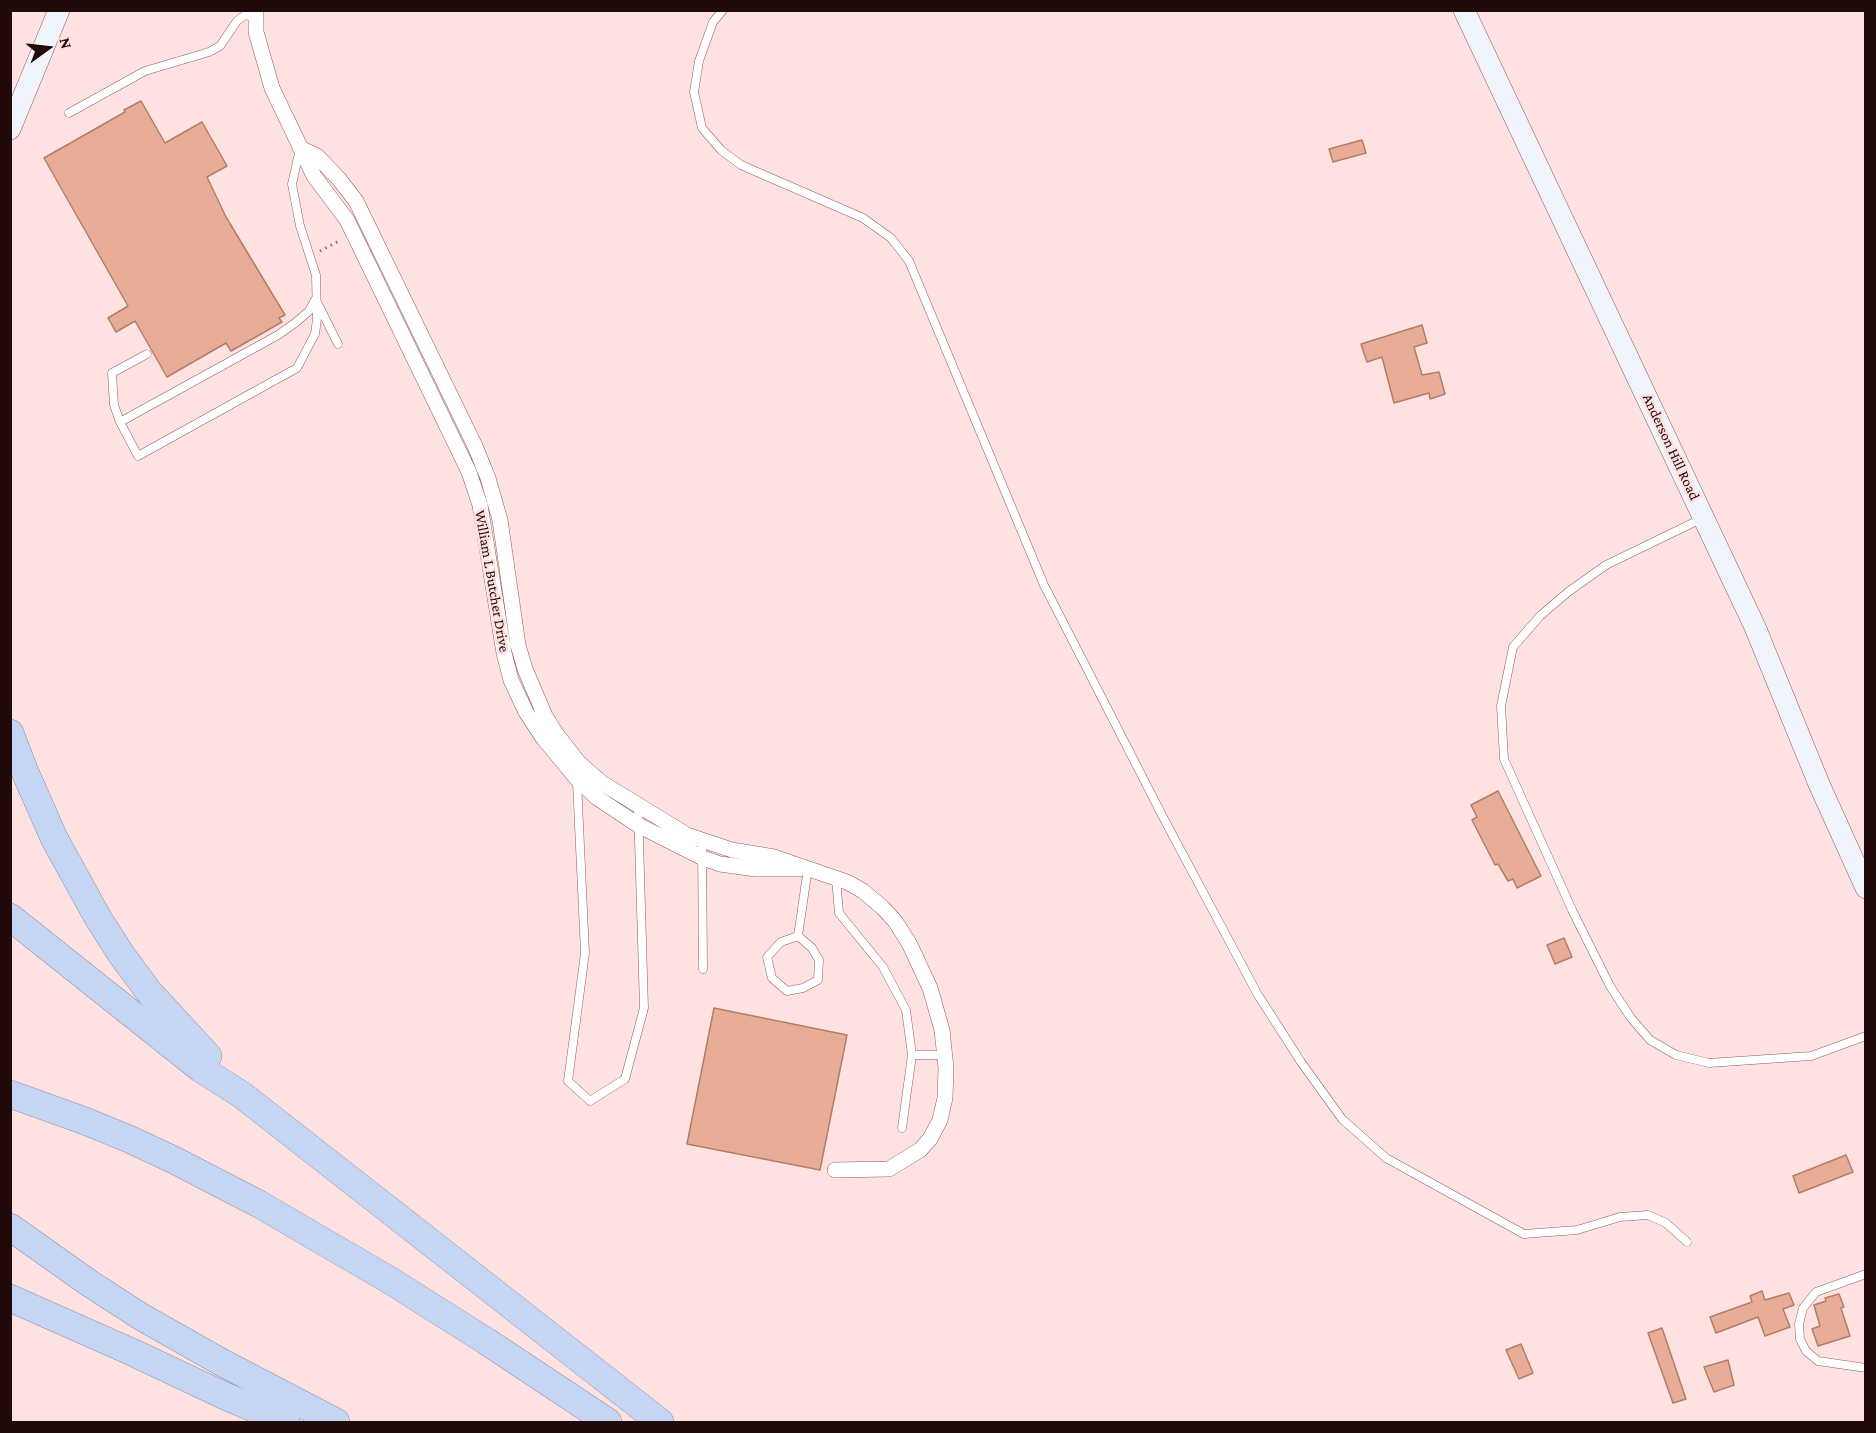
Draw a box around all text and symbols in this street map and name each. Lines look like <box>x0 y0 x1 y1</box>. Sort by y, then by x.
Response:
north arrow <box>18 18 78 78</box>
text: N <box>56 36 75 51</box>
street label: Anderson Hill Road <box>1638 391 1704 503</box>
street label: William L Butcher Drive <box>471 509 513 653</box>

